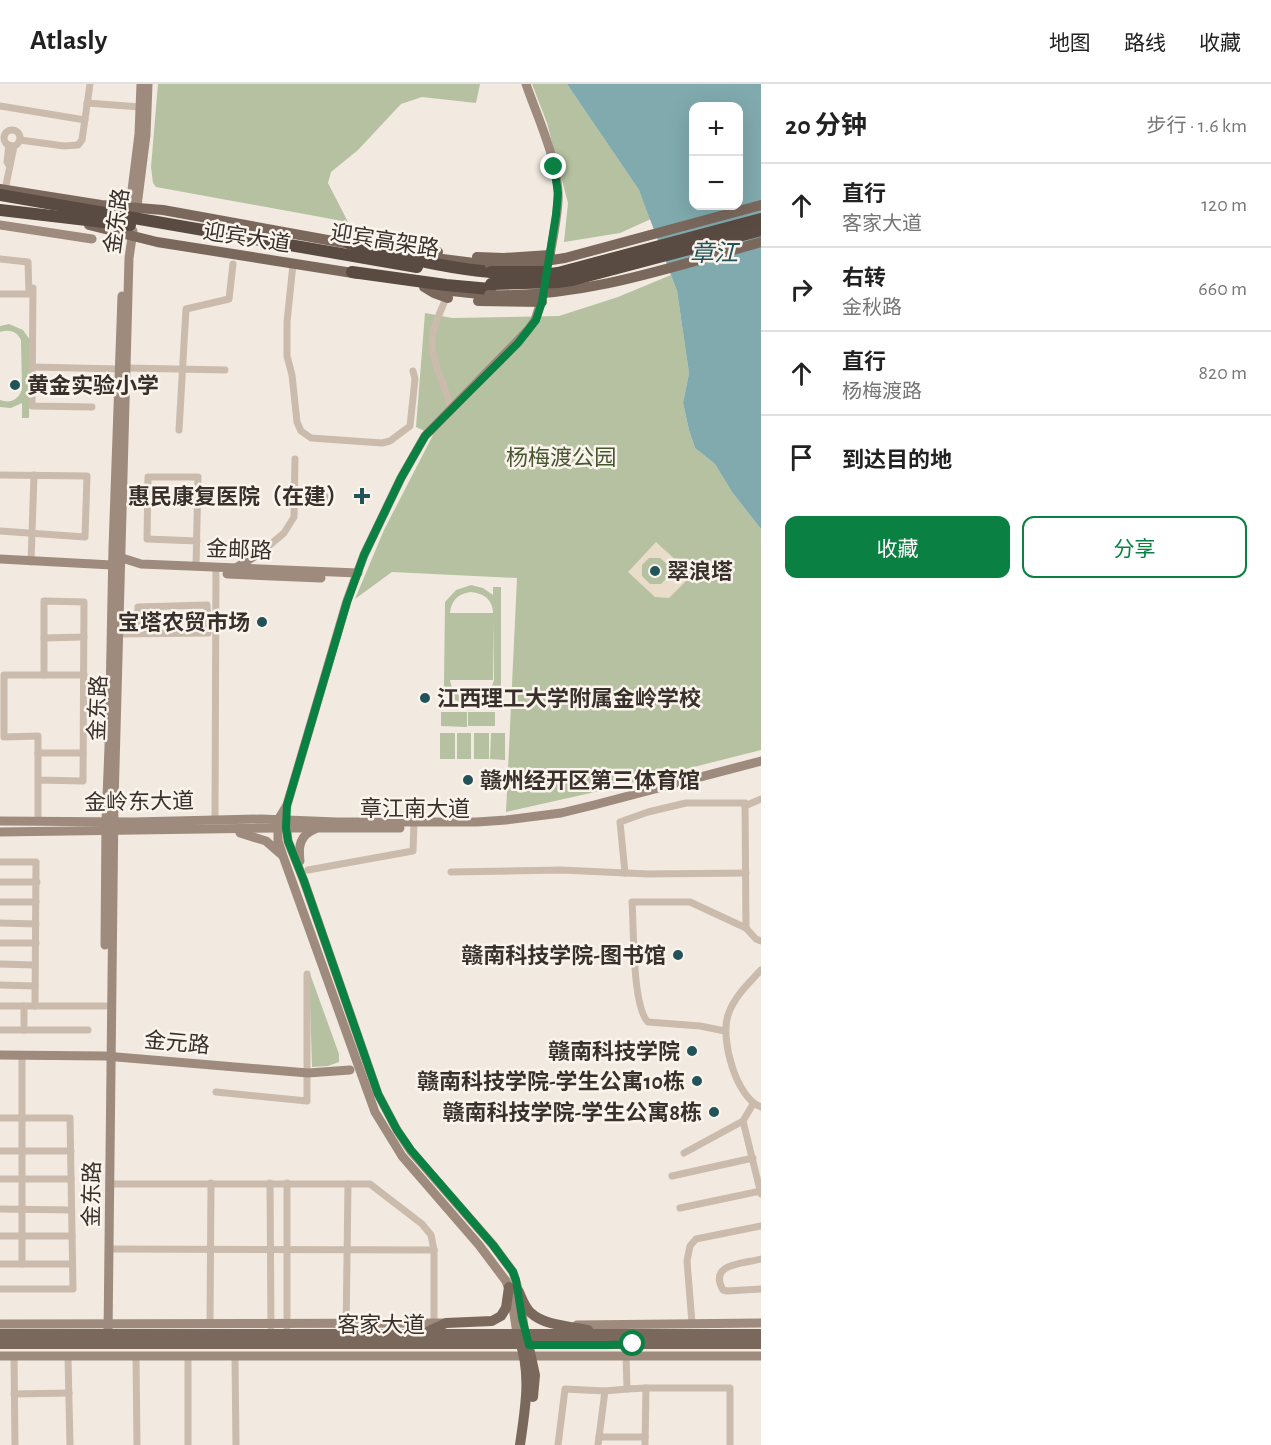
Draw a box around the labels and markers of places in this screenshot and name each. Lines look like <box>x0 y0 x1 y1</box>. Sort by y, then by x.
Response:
place label: 黄金实验小学 <box>27 374 159 397</box>
marker: 黄金实验小学 <box>8 378 22 392</box>
place label: 惠民康复医院（在建） <box>128 485 348 508</box>
marker: 惠民康复医院（在建） <box>353 487 371 505</box>
place label: 翠浪塔 <box>667 560 733 583</box>
marker: 翠浪塔 <box>648 564 662 578</box>
place label: 宝塔农贸市场 <box>118 611 250 634</box>
marker: 宝塔农贸市场 <box>255 615 269 629</box>
place label: 江西理工大学附属金岭学校 <box>437 687 701 710</box>
marker: 江西理工大学附属金岭学校 <box>418 691 432 705</box>
place label: 赣州经开区第三体育馆 <box>480 768 700 792</box>
marker: 赣州经开区第三体育馆 <box>461 773 475 787</box>
place label: 赣南科技学院-图书馆 <box>461 944 666 967</box>
marker: 赣南科技学院-图书馆 <box>671 948 685 962</box>
place label: 赣南科技学院 <box>548 1040 680 1063</box>
marker: 赣南科技学院 <box>685 1044 699 1058</box>
place label: 赣南科技学院-学生公寓10栋 <box>417 1070 685 1093</box>
marker: 赣南科技学院-学生公寓10栋 <box>690 1074 704 1088</box>
place label: 赣南科技学院-学生公寓8栋 <box>442 1101 702 1124</box>
marker: 赣南科技学院-学生公寓8栋 <box>707 1105 721 1119</box>

